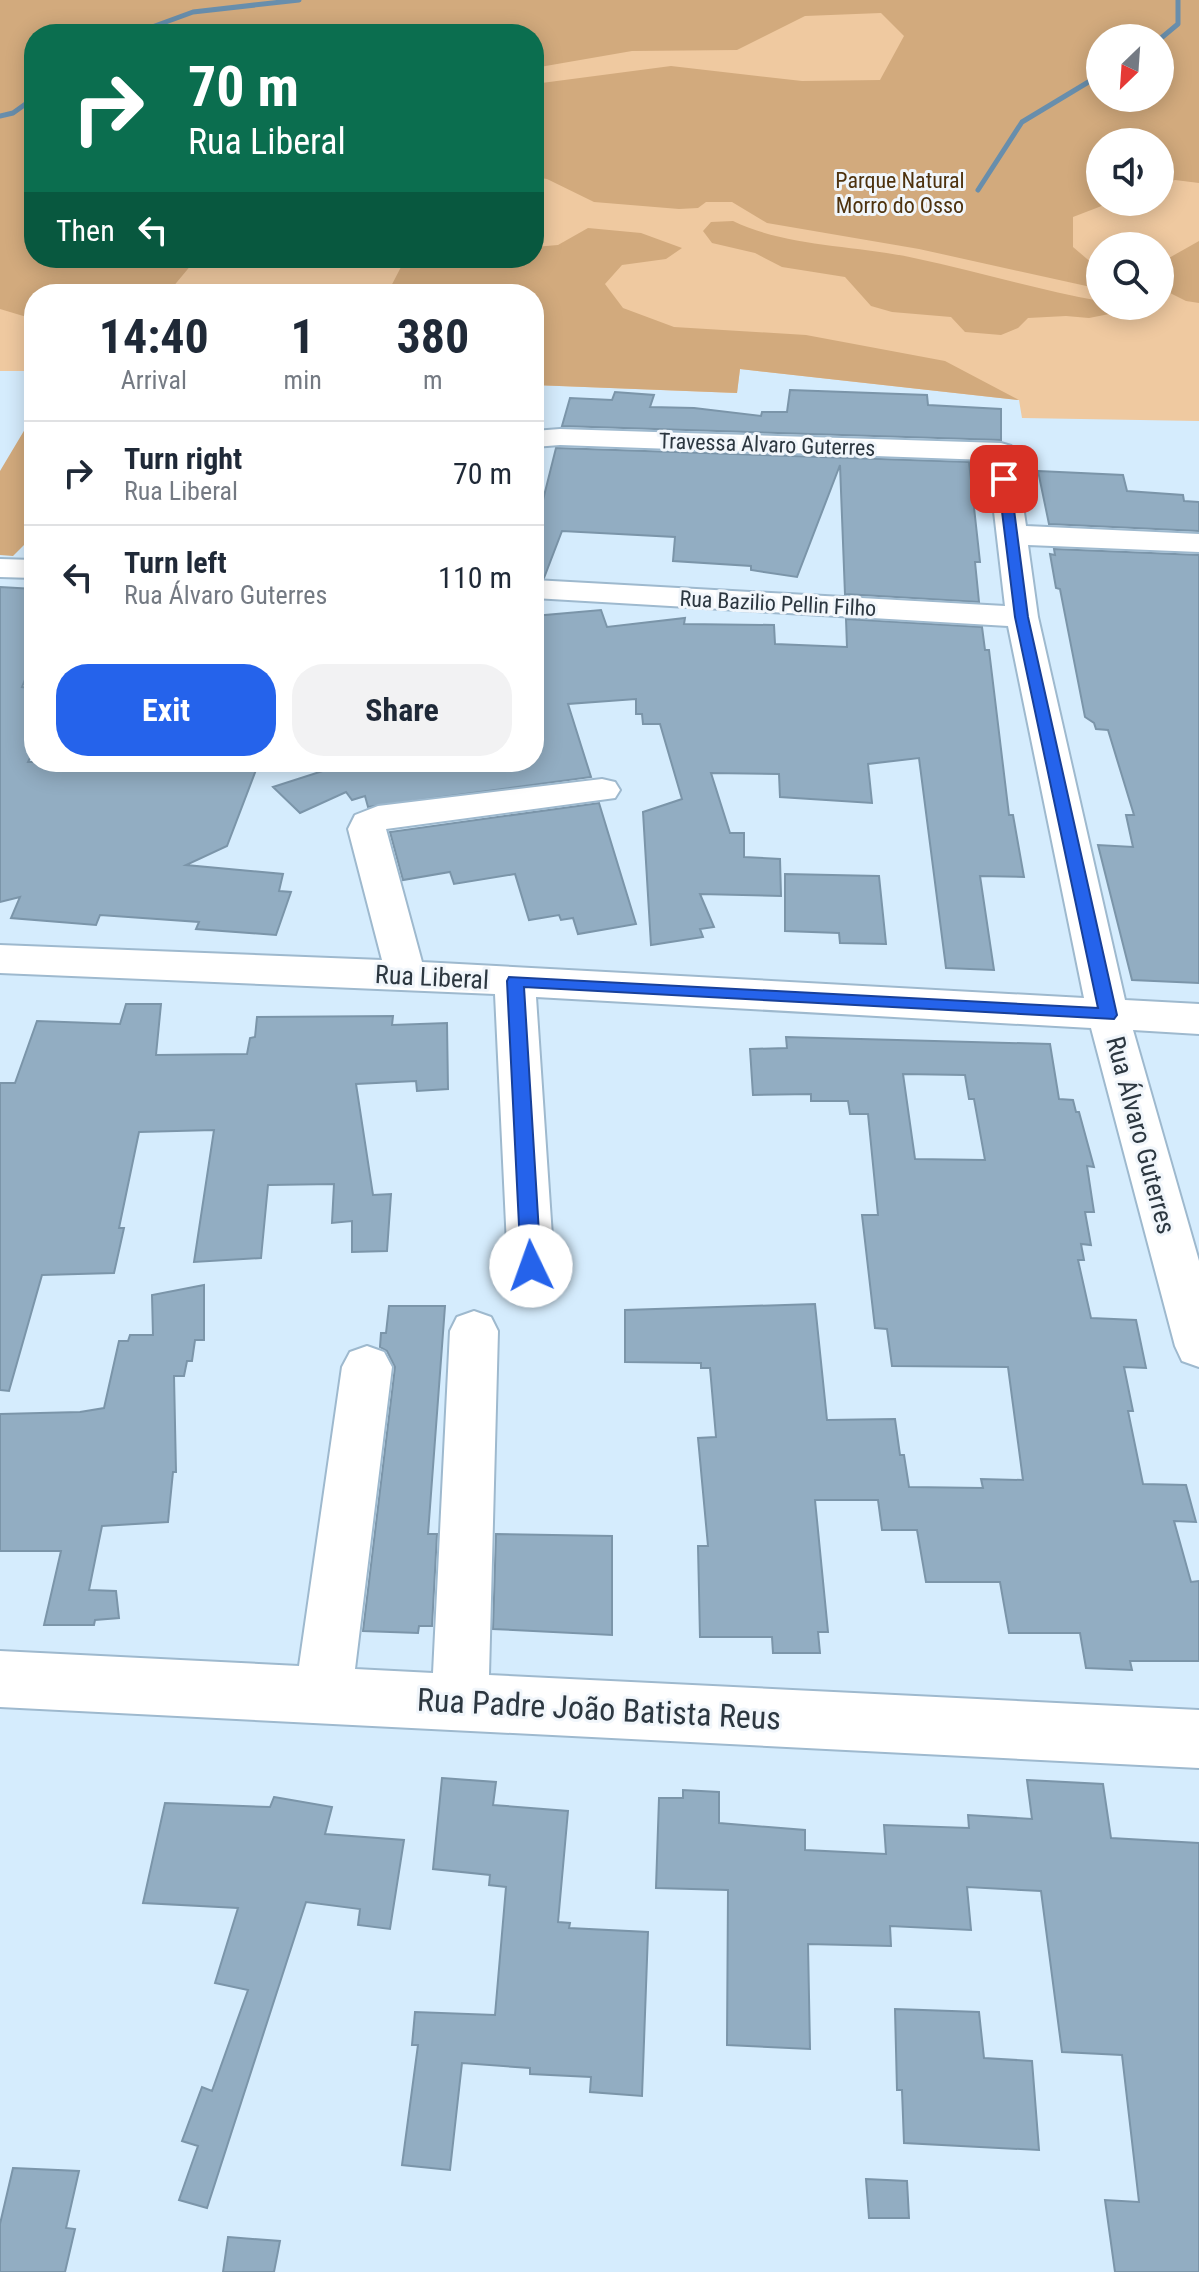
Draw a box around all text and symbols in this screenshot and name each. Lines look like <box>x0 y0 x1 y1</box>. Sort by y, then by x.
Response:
north arrow <box>1086 24 1174 112</box>
map controls <box>1086 24 1174 320</box>
text: 70 m <box>188 54 299 120</box>
icon: right <box>56 56 160 160</box>
text: Rua Liberal <box>188 121 346 163</box>
button: sound <box>1086 128 1174 216</box>
park label: Parque Natural Morro do Osso <box>835 168 965 218</box>
icon: left <box>131 208 175 252</box>
text: Then <box>56 213 115 248</box>
button: search <box>1086 232 1174 320</box>
text: 14:40 <box>99 308 209 365</box>
text: 1 <box>291 308 315 365</box>
text: 380 <box>396 308 469 365</box>
text: Arrival <box>121 365 187 395</box>
text: min <box>284 365 322 395</box>
text: m <box>423 365 443 395</box>
street label: Travessa Alvaro Guterres <box>658 428 876 461</box>
text: Turn right <box>124 441 242 476</box>
pin <box>970 445 1038 513</box>
icon: right <box>56 451 100 495</box>
text: 70 m <box>453 456 512 491</box>
icon: arrive <box>982 457 1026 501</box>
text: Rua Liberal <box>124 476 238 506</box>
text: Turn left <box>124 545 227 580</box>
icon: left <box>56 555 100 599</box>
text: 110 m <box>438 560 512 595</box>
text: Rua Álvaro Guterres <box>124 580 327 610</box>
street label: Rua Bazilio Pellin Filho <box>679 586 877 621</box>
button: Exit <box>56 664 276 756</box>
button: Share <box>292 664 512 756</box>
street label: Rua Liberal <box>374 959 490 995</box>
street label: Rua Álvaro Guterres <box>1100 1033 1182 1237</box>
position arrow <box>489 1224 573 1308</box>
street label: Rua Padre João Batista Reus <box>416 1680 782 1738</box>

